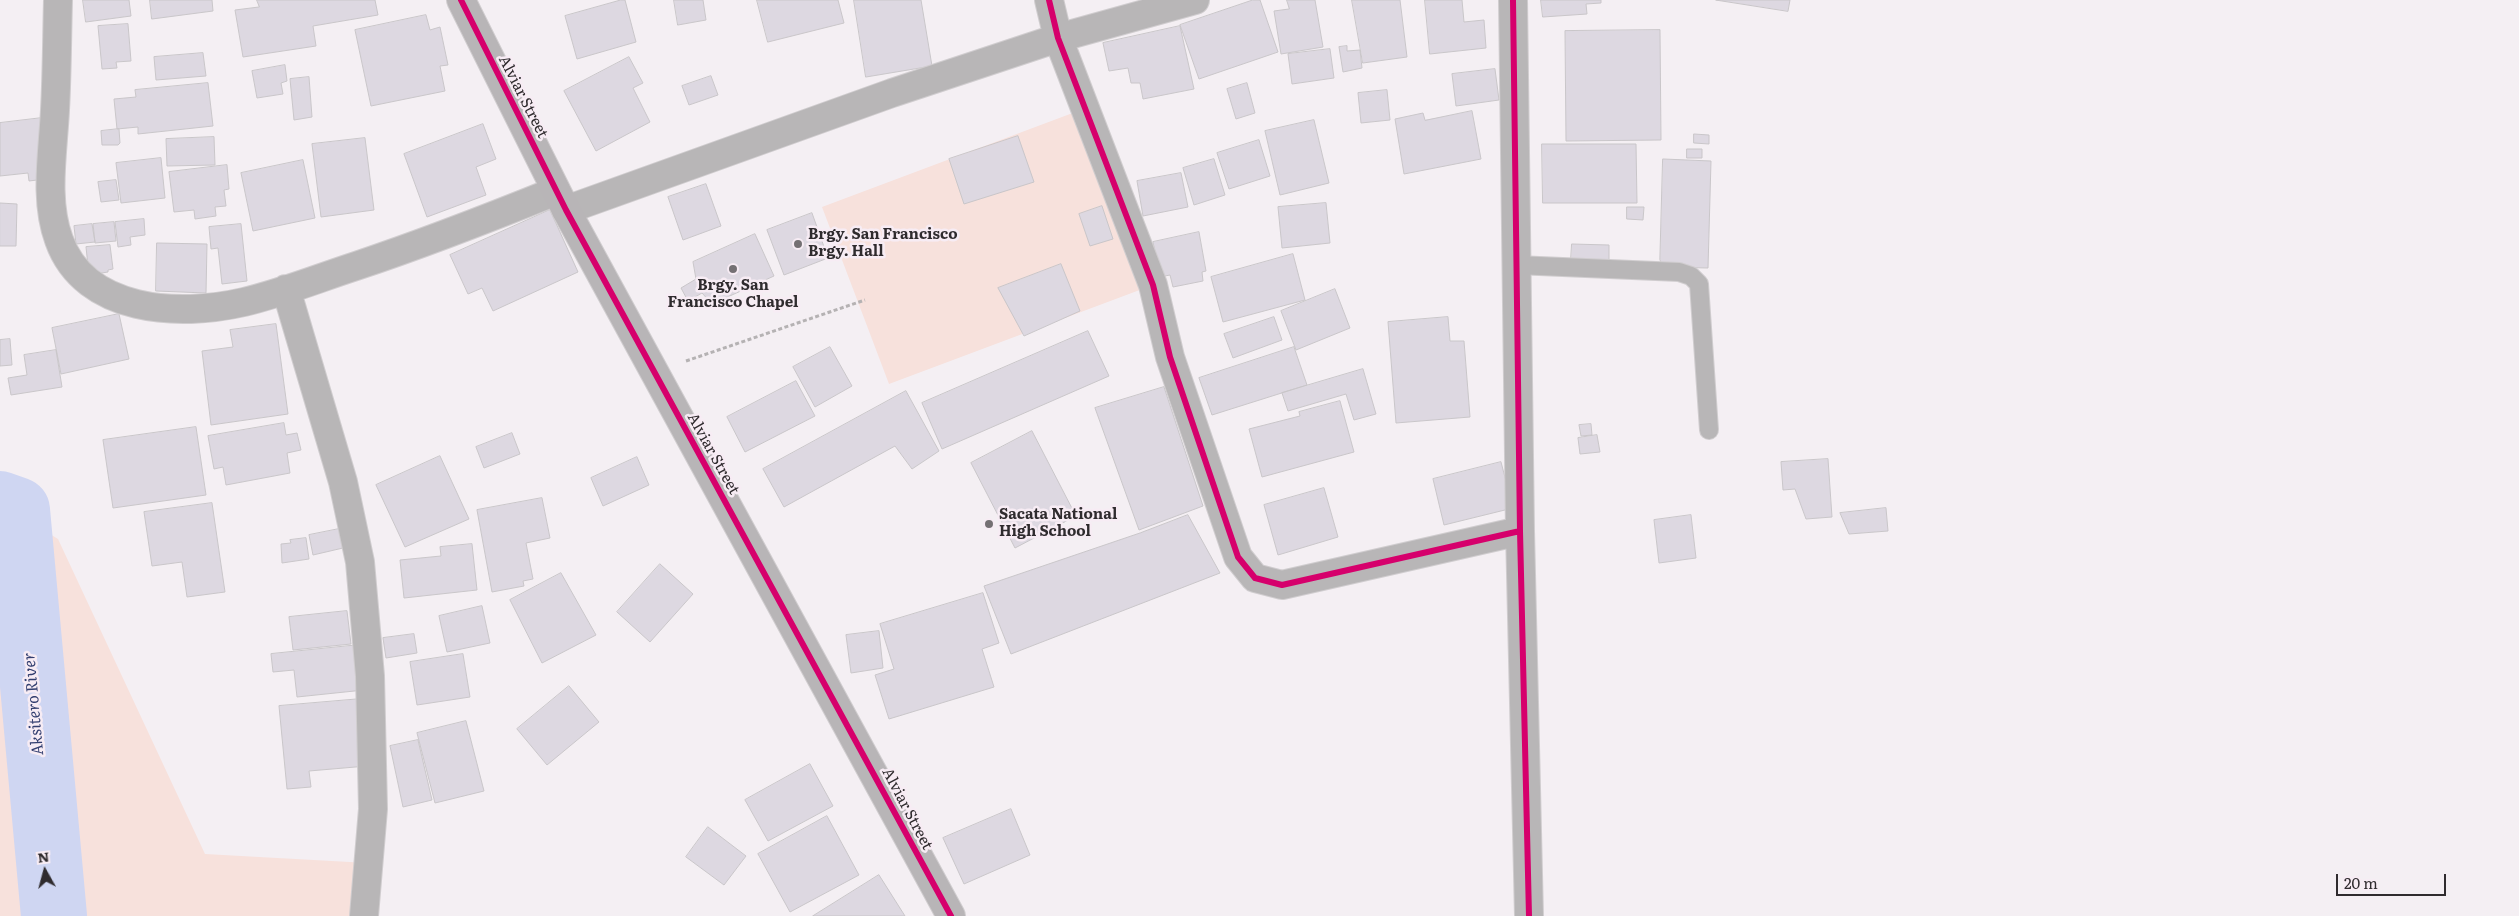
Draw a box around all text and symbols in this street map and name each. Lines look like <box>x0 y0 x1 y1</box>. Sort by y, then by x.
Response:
street label: Alviar Street <box>494 53 552 141</box>
place label: Brgy. San Francisco Brgy. Hall <box>808 226 957 261</box>
marker: Brgy. San Francisco Brgy. Hall <box>792 238 804 250</box>
marker: Brgy. San Francisco Chapel <box>727 263 739 275</box>
place label: Brgy. San Francisco Chapel <box>667 277 799 312</box>
street label: Alviar Street <box>683 410 743 498</box>
place label: Sacata National High School <box>999 506 1117 541</box>
marker: Sacata National High School <box>983 518 995 530</box>
water label: Aksitero River <box>20 652 48 756</box>
street label: Alviar Street <box>878 765 936 853</box>
text: N <box>36 845 50 867</box>
north arrow <box>20 846 70 896</box>
scale bar <box>2339 864 2449 896</box>
text: 20 m <box>2344 871 2378 894</box>

